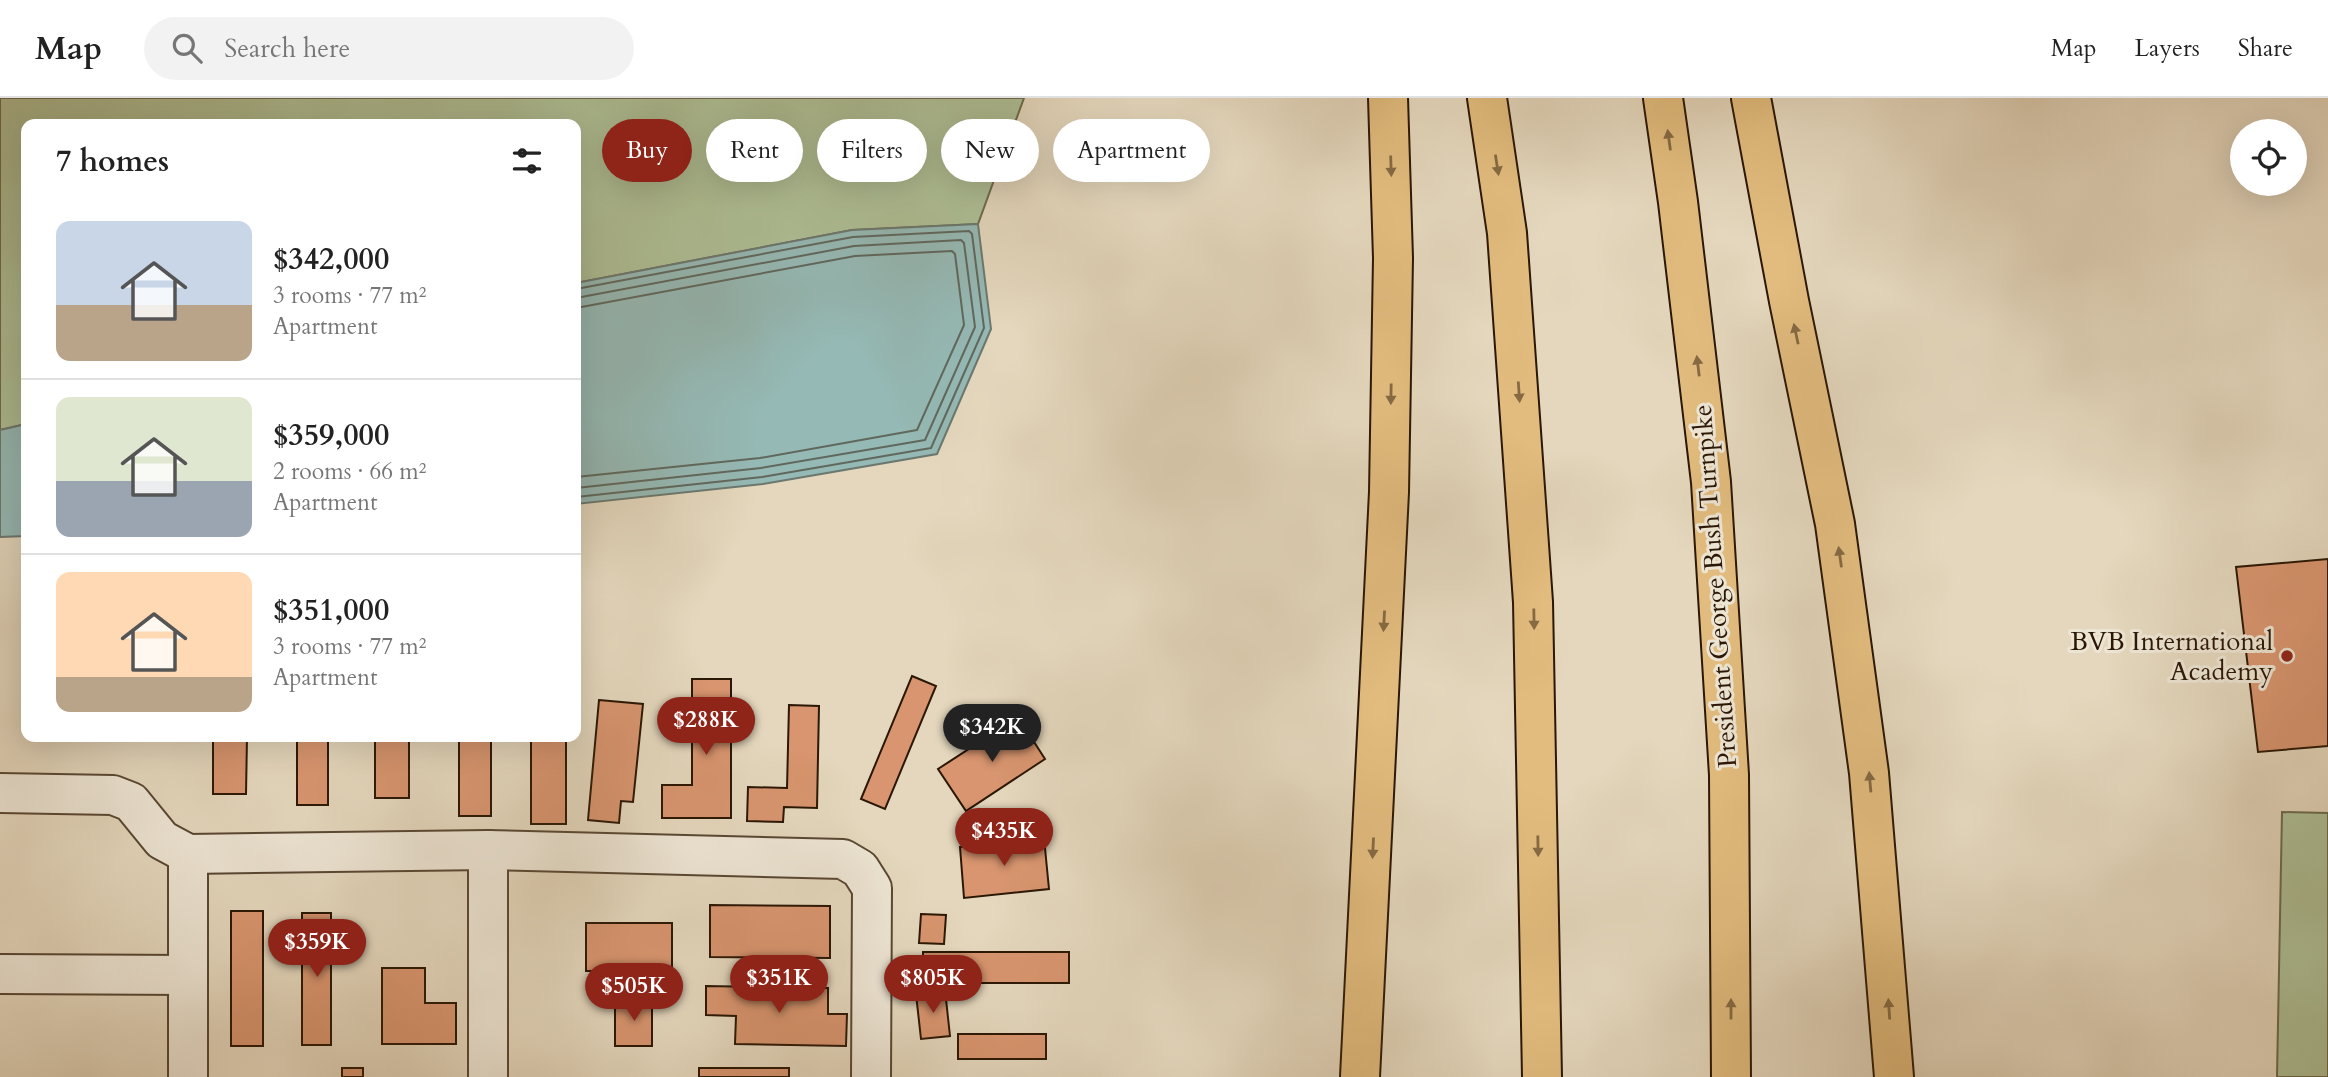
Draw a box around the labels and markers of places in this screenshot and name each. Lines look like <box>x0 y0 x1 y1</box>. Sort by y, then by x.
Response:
place label: BVB International Academy <box>2070 624 2273 689</box>
marker: BVB International Academy <box>2279 648 2295 664</box>
pin: $288K <box>657 698 755 757</box>
pin: $342K <box>943 704 1041 764</box>
pin: $435K <box>955 808 1053 868</box>
pin: $359K <box>268 920 366 979</box>
pin: $351K <box>730 956 828 1015</box>
pin: $805K <box>884 956 982 1015</box>
pin: $505K <box>585 964 683 1023</box>

